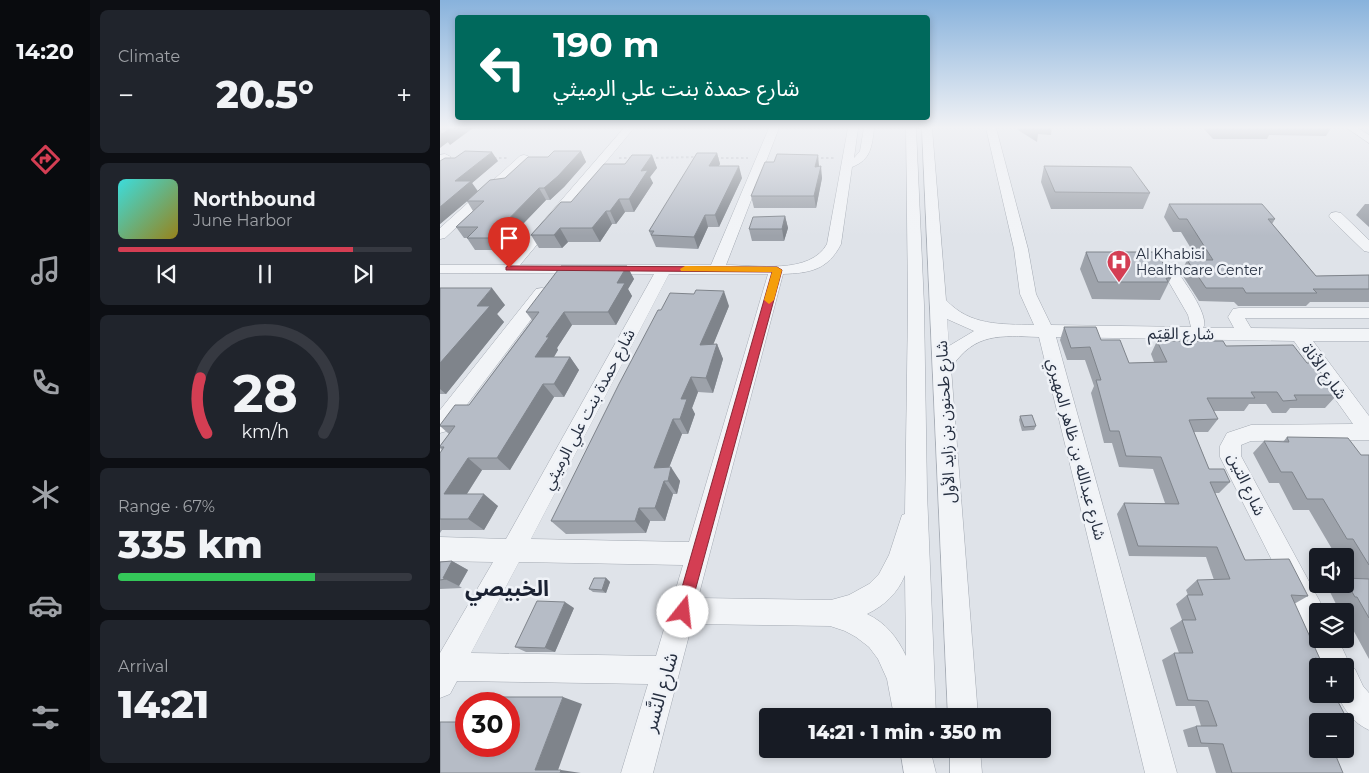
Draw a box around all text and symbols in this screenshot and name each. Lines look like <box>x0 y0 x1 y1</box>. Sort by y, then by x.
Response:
text: 190 m <box>553 23 659 66</box>
icon: left <box>470 35 535 100</box>
text: 14:20 <box>16 38 74 65</box>
text: Climate <box>118 47 180 66</box>
text: 20.5° <box>216 71 314 118</box>
text: شارع حمدة بنت علي الرميثي <box>553 75 800 102</box>
text: − <box>118 78 134 112</box>
text: + <box>396 78 412 112</box>
icon: directions <box>28 142 63 177</box>
text: Northbound <box>193 188 316 211</box>
text: June Harbor <box>193 211 292 230</box>
pin <box>488 217 530 268</box>
icon: arrive <box>495 224 523 252</box>
place label: Al Khabisi Healthcare Center <box>1136 245 1264 279</box>
hospital icon: Al Khabisi Healthcare Center <box>1106 249 1132 283</box>
icon: music <box>28 253 63 288</box>
icon: previous <box>153 260 181 288</box>
icon: pause <box>251 260 279 288</box>
icon: next <box>349 260 377 288</box>
street label: شارع القِيَم <box>1148 323 1214 347</box>
street label: شارع حمدة بنت علي الرميثي <box>538 326 642 494</box>
street label: شارع طحنون بن زايد الأول <box>932 340 962 504</box>
street label: شارع الأناة <box>1296 340 1351 405</box>
street label: شارع عبدالله بن ظاهر المهيري <box>1040 356 1110 543</box>
text: 28 <box>232 362 298 425</box>
icon: phone <box>28 365 63 400</box>
text: km/h <box>241 421 289 442</box>
street label: شارع التين <box>1221 450 1269 520</box>
icon: climate <box>28 477 63 512</box>
text: Range · 67% <box>118 497 215 516</box>
text: 335 km <box>118 521 263 568</box>
map controls <box>1309 548 1354 758</box>
button: sound <box>1309 548 1354 593</box>
district label: الخبيصي <box>465 575 549 606</box>
position arrow <box>656 585 708 637</box>
icon: car <box>28 588 63 623</box>
button: layers <box>1309 603 1354 648</box>
street label: شارع النَّسر <box>638 650 685 736</box>
text: Arrival <box>118 657 168 676</box>
button: + <box>1309 658 1354 703</box>
text: 14:21 <box>118 681 209 728</box>
speed limit sign: 30 <box>455 692 520 757</box>
icon: filters <box>28 700 63 735</box>
button: − <box>1309 713 1354 758</box>
text: 14:21 · 1 min · 350 m <box>808 721 1002 744</box>

